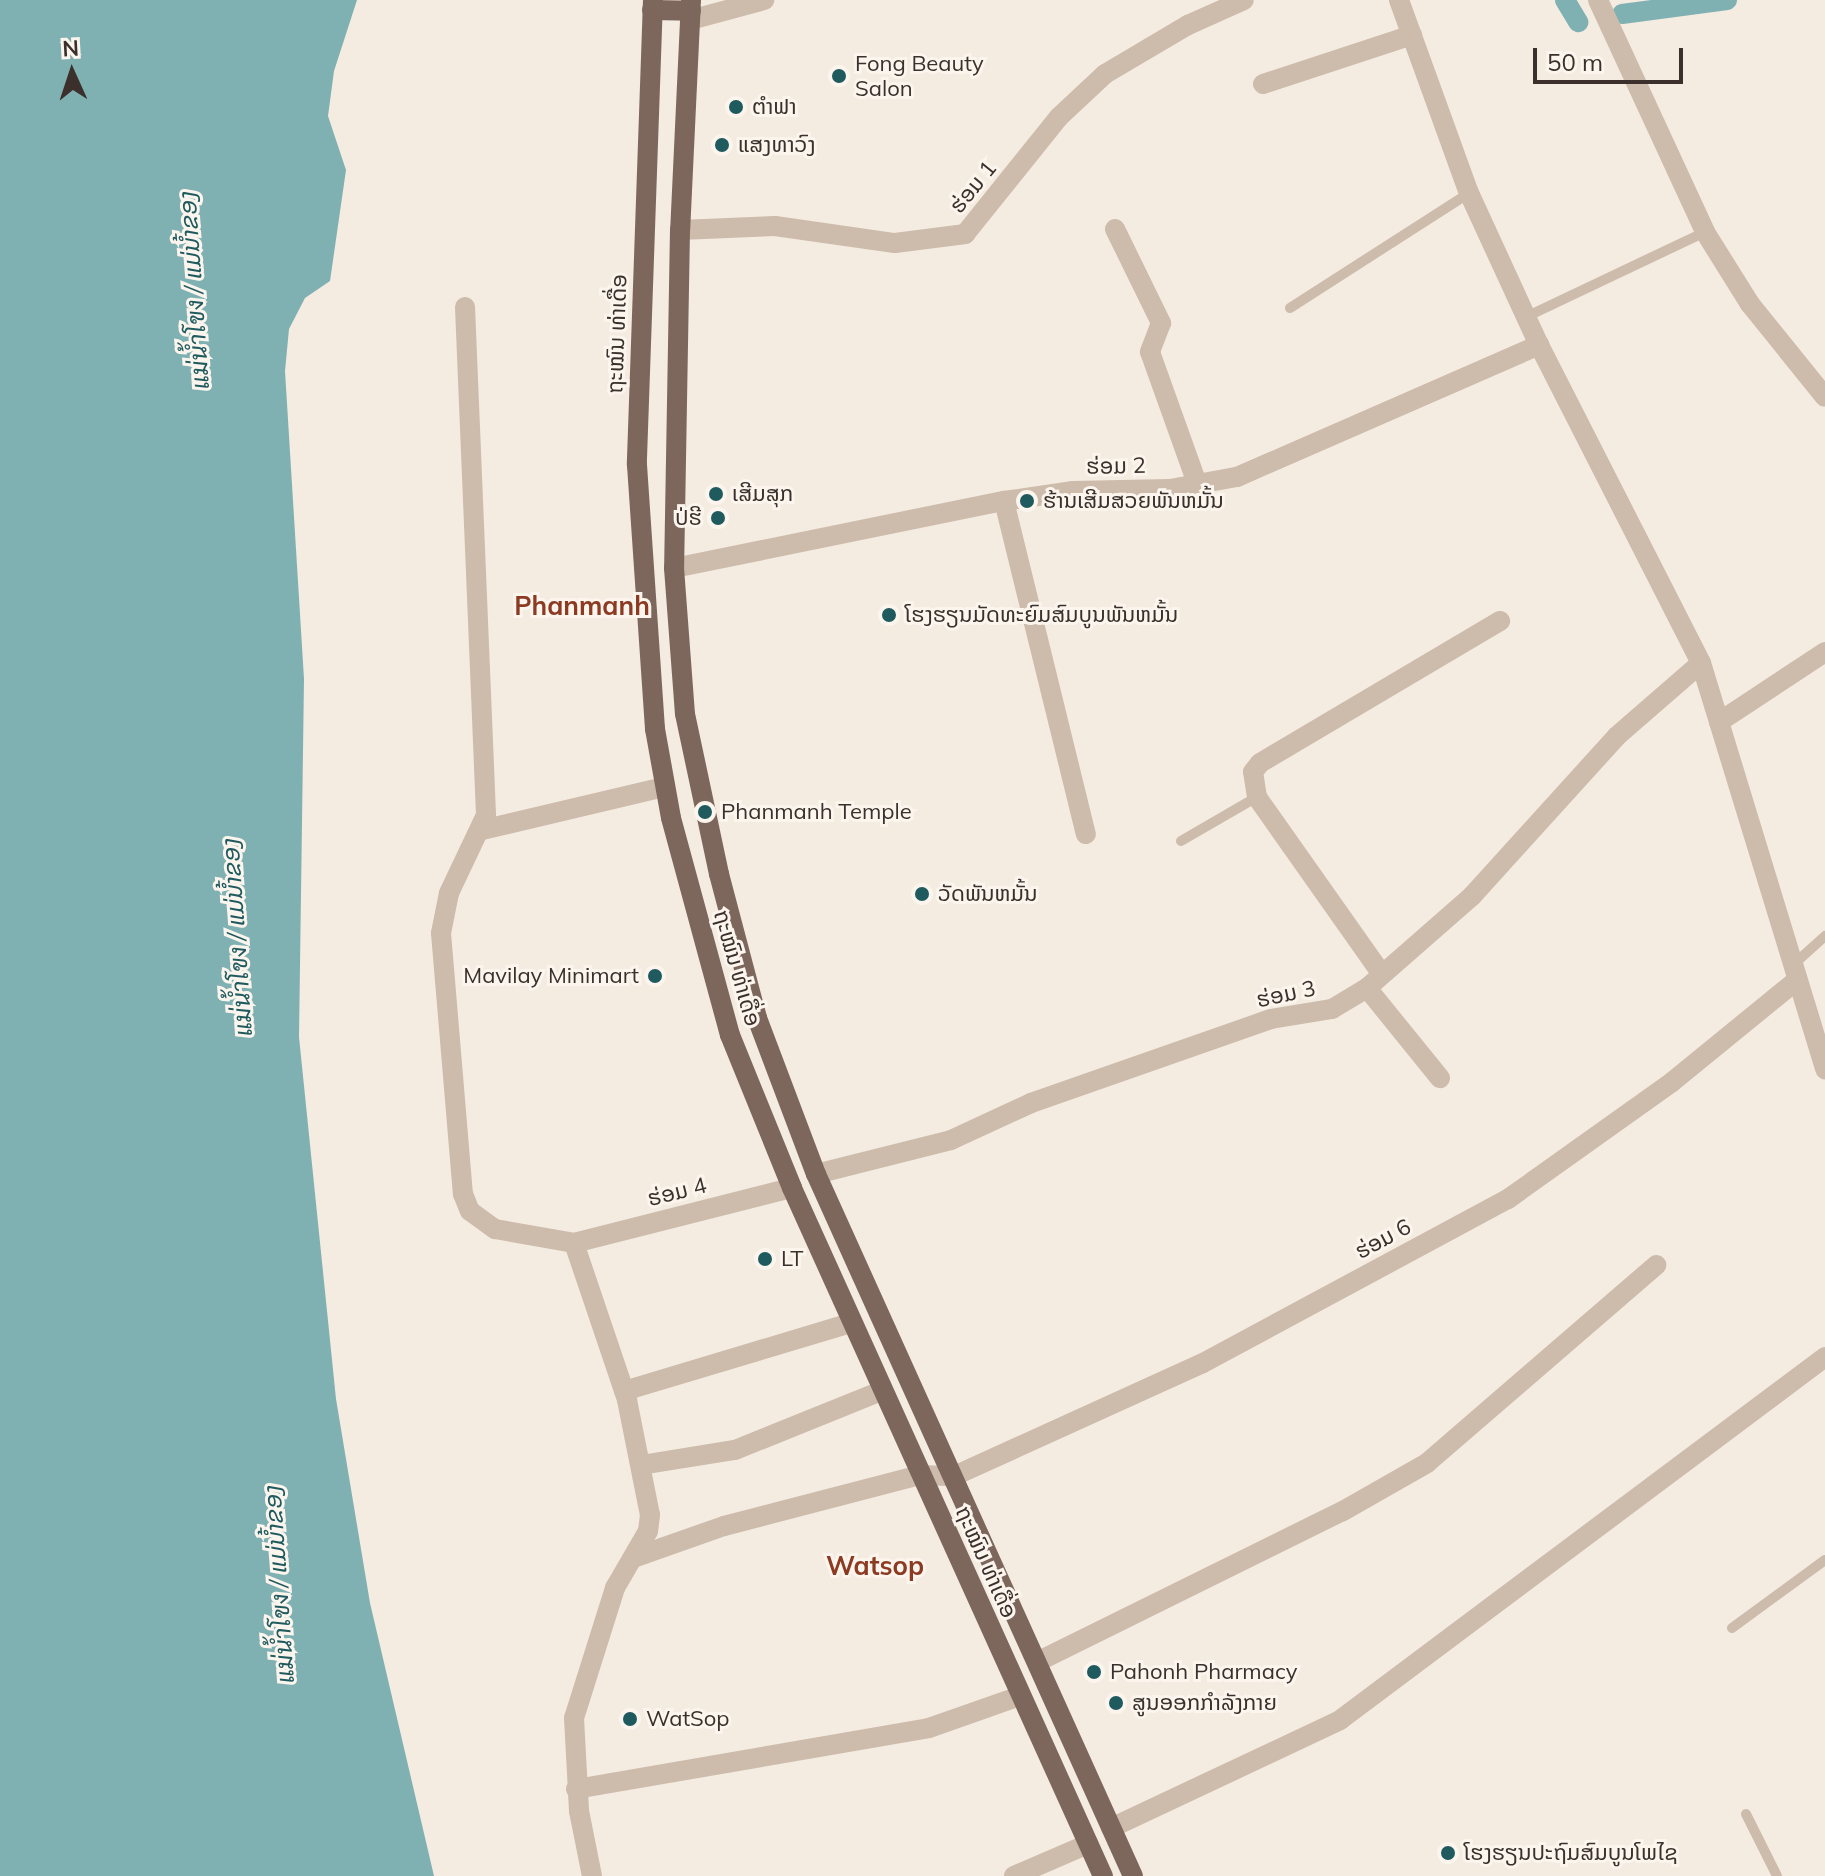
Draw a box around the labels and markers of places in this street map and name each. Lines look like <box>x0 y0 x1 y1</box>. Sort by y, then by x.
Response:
place label: Fong Beauty Salon <box>855 50 984 102</box>
marker: Fong Beauty Salon <box>830 67 848 85</box>
place label: ຕຳຟາ <box>752 94 797 120</box>
marker: ຕຳຟາ <box>727 98 745 116</box>
place label: ແສງທາວົງ <box>738 132 816 158</box>
marker: ແສງທາວົງ <box>713 136 731 154</box>
place label: ເສີມສຸກ <box>732 481 793 507</box>
marker: ເສີມສຸກ <box>707 485 725 503</box>
place label: ຮ້ານເສີມສວຍພັນຫມັ້ນ <box>1043 488 1224 514</box>
marker: ຮ້ານເສີມສວຍພັນຫມັ້ນ <box>1018 492 1036 510</box>
place label: ປ່ຮີ <box>675 505 702 531</box>
marker: ປ່ຮີ <box>709 509 727 527</box>
place label: ໂຮງຮຽນມັດທະຍົມສົມບູນພັນຫມັ້ນ <box>905 602 1178 628</box>
marker: ໂຮງຮຽນມັດທະຍົມສົມບູນພັນຫມັ້ນ <box>880 606 898 624</box>
place label: Phanmanh Temple <box>721 799 912 825</box>
marker: Phanmanh Temple <box>696 803 714 821</box>
place label: ວັດພັນຫມັ້ນ <box>938 881 1037 907</box>
marker: ວັດພັນຫມັ້ນ <box>913 885 931 903</box>
place label: Mavilay Minimart <box>463 963 639 989</box>
marker: Mavilay Minimart <box>646 967 664 985</box>
place label: LT <box>781 1246 803 1272</box>
marker: LT <box>756 1250 774 1268</box>
place label: Pahonh Pharmacy <box>1110 1659 1298 1685</box>
marker: Pahonh Pharmacy <box>1085 1663 1103 1681</box>
place label: ສູນອອກກຳລັງກາຍ <box>1132 1690 1277 1716</box>
marker: ສູນອອກກຳລັງກາຍ <box>1107 1694 1125 1712</box>
place label: WatSop <box>646 1706 730 1732</box>
marker: WatSop <box>621 1710 639 1728</box>
place label: ໂຮງຮຽນປະຖົມສົມບູນໂພໄຊ <box>1464 1840 1678 1866</box>
marker: ໂຮງຮຽນປະຖົມສົມບູນໂພໄຊ <box>1439 1844 1457 1862</box>

